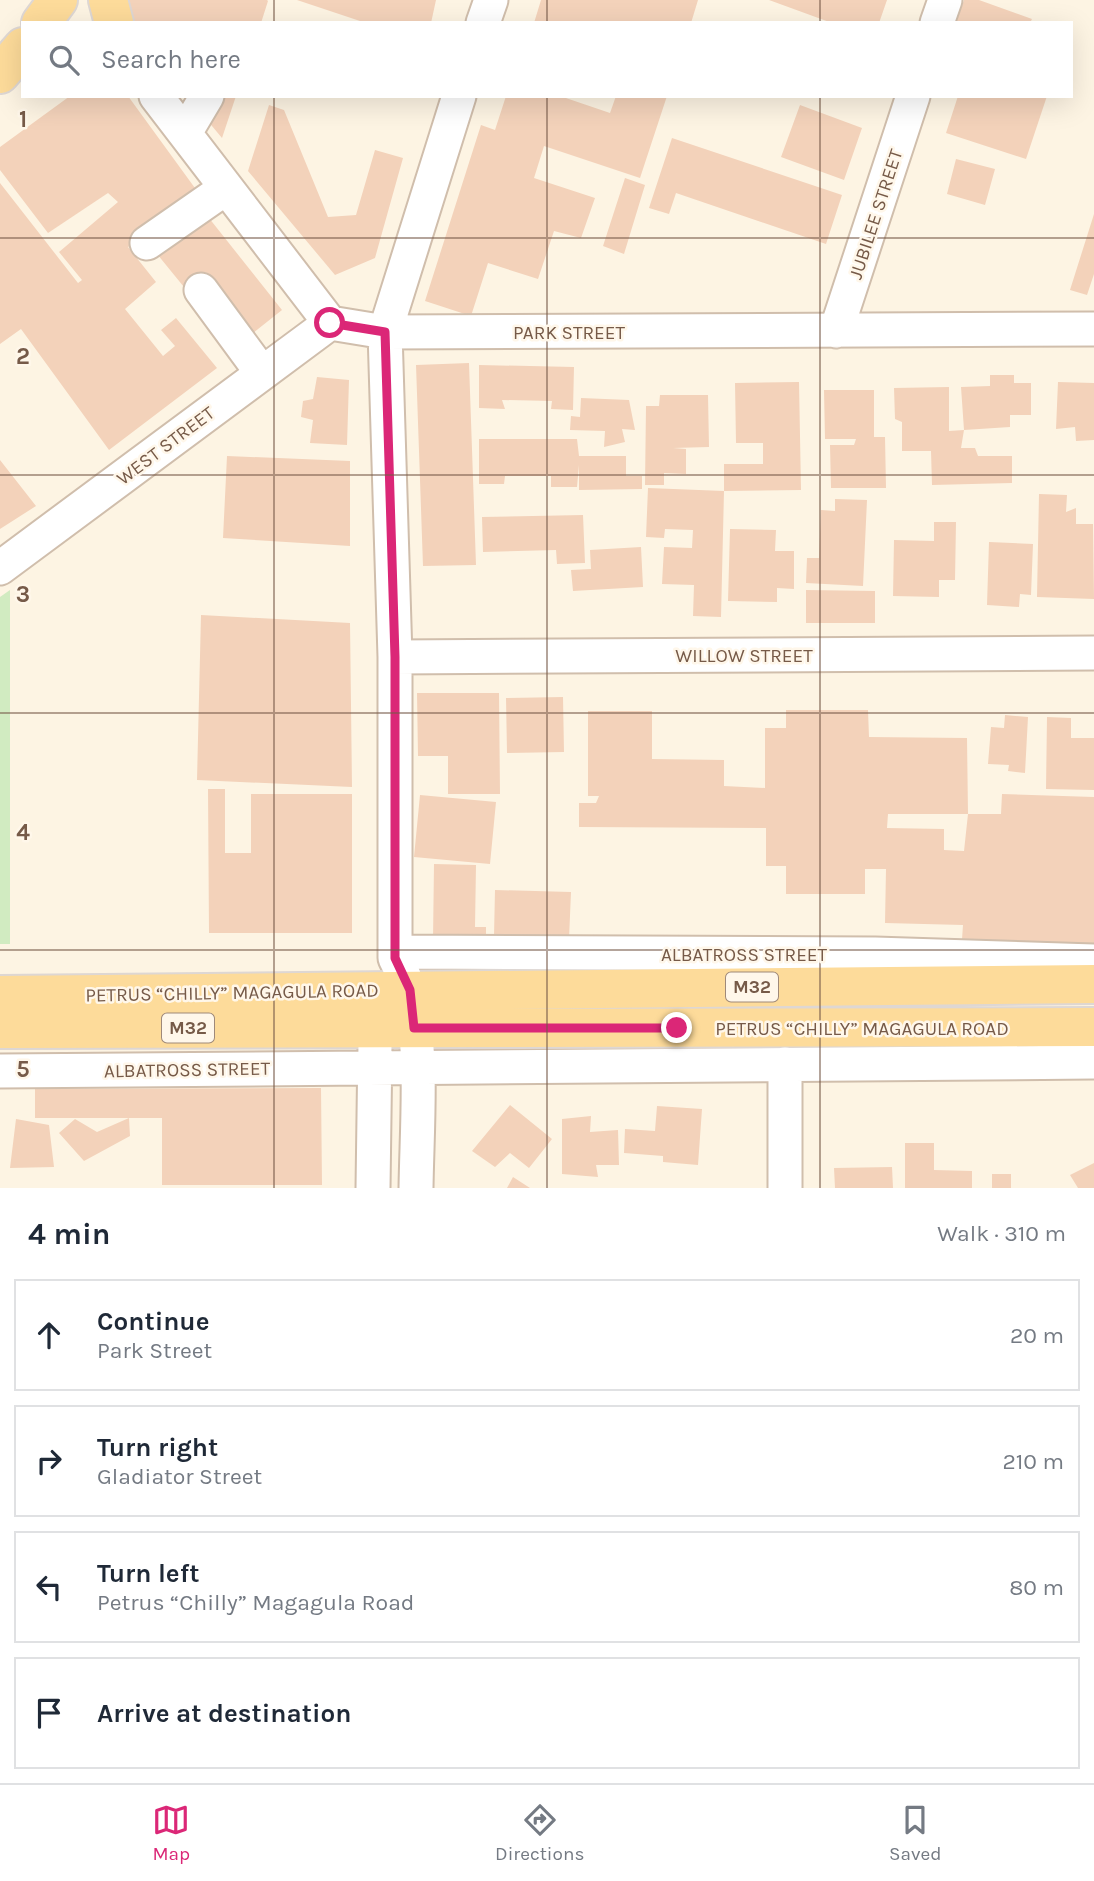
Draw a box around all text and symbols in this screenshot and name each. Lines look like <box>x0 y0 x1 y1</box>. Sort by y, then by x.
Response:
search box <box>21 21 1073 98</box>
icon: search <box>45 41 83 79</box>
text: Search here <box>101 44 241 75</box>
text: 1 <box>19 106 27 133</box>
street label: JUBILEE STREET <box>845 146 907 282</box>
route start <box>314 307 345 338</box>
street label: PARK STREET <box>513 322 625 344</box>
text: 2 <box>16 343 30 370</box>
street label: WEST STREET <box>112 402 219 490</box>
text: 3 <box>16 581 30 608</box>
street label: WILLOW STREET <box>675 645 813 667</box>
text: 4 <box>16 819 30 846</box>
street label: ALBATROSS STREET <box>661 944 828 966</box>
road number: M32 <box>726 972 778 1002</box>
street label: PETRUS “CHILLY” MAGAGULA ROAD <box>85 979 379 1007</box>
route end <box>661 1012 692 1043</box>
road number: M32 <box>162 1014 214 1042</box>
street label: PETRUS “CHILLY” MAGAGULA ROAD <box>715 1018 1009 1040</box>
text: 5 <box>16 1056 30 1083</box>
street label: ALBATROSS STREET <box>104 1058 271 1082</box>
text: 4 min <box>28 1216 110 1252</box>
text: Walk · 310 m <box>937 1220 1066 1247</box>
text: Continue <box>97 1306 209 1337</box>
icon: ahead <box>30 1316 68 1354</box>
text: 20 m <box>1010 1322 1064 1349</box>
text: Park Street <box>97 1337 212 1364</box>
text: Turn right <box>97 1432 218 1463</box>
icon: right <box>30 1442 68 1480</box>
text: 210 m <box>1002 1448 1064 1475</box>
text: Gladiator Street <box>97 1463 262 1490</box>
text: Turn left <box>97 1558 199 1589</box>
icon: left <box>30 1568 68 1606</box>
text: 80 m <box>1009 1574 1064 1601</box>
text: Petrus “Chilly” Magagula Road <box>97 1589 414 1616</box>
icon: arrive <box>30 1694 68 1732</box>
text: Arrive at destination <box>97 1698 351 1729</box>
tab: Map <box>152 1801 190 1865</box>
tab: Directions <box>495 1801 584 1865</box>
tab: Saved <box>889 1801 942 1865</box>

